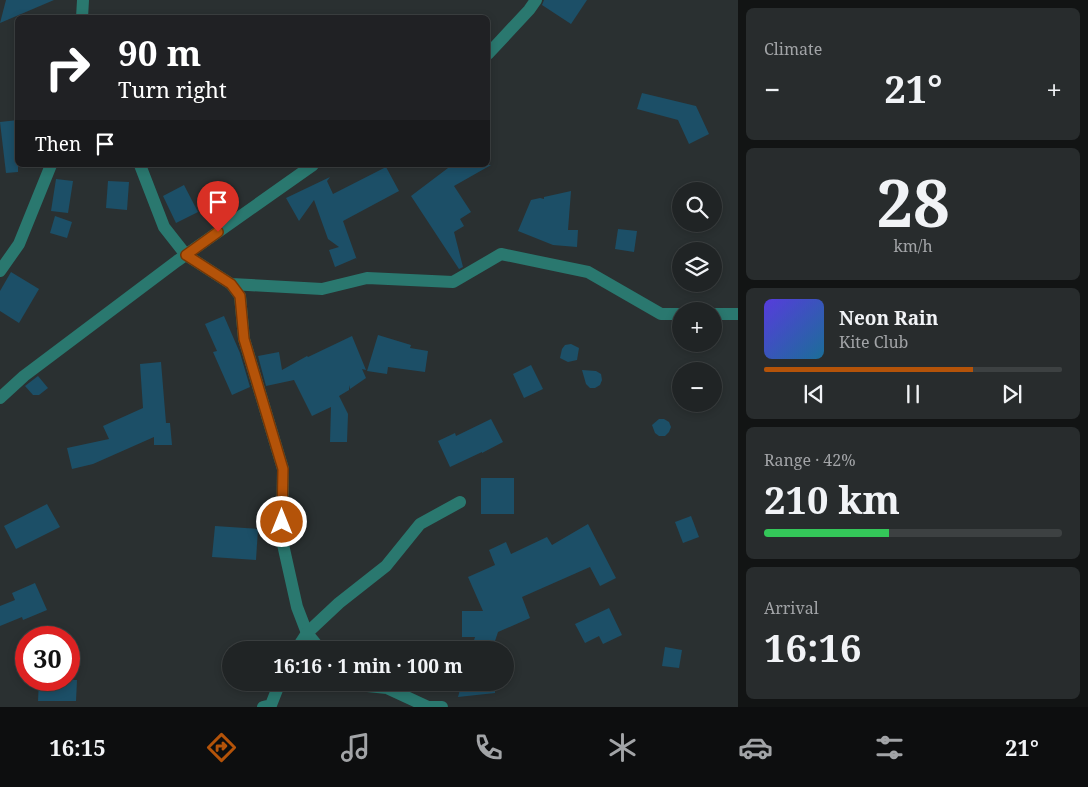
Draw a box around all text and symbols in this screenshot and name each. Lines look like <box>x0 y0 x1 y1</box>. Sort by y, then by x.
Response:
text: 90 m <box>118 29 201 76</box>
icon: right <box>35 35 100 100</box>
text: Climate <box>764 38 822 60</box>
text: 21° <box>884 62 942 114</box>
text: − <box>764 70 780 108</box>
text: + <box>1046 70 1062 108</box>
text: Turn right <box>118 74 227 104</box>
icon: arrive <box>91 130 119 158</box>
text: Then <box>35 131 81 157</box>
text: 28 <box>876 158 950 246</box>
pin <box>197 181 239 232</box>
map controls <box>672 182 722 412</box>
button: search <box>672 182 722 232</box>
icon: arrive <box>204 188 232 216</box>
text: km/h <box>893 235 933 257</box>
button: layers <box>672 242 722 292</box>
button: + <box>672 302 722 352</box>
text: Neon Rain <box>839 305 938 331</box>
text: Kite Club <box>839 331 908 353</box>
button: − <box>672 362 722 412</box>
icon: previous <box>800 380 828 408</box>
icon: pause <box>899 380 927 408</box>
icon: next <box>998 380 1026 408</box>
text: Range · 42% <box>764 449 856 471</box>
text: 210 km <box>764 473 900 525</box>
position arrow <box>255 495 307 547</box>
text: Arrival <box>764 597 819 619</box>
text: 16:16 <box>764 621 861 673</box>
speed limit sign: 30 <box>15 626 80 691</box>
text: 16:16 · 1 min · 100 m <box>273 653 463 679</box>
icon: directions <box>204 730 239 765</box>
icon: music <box>338 730 373 765</box>
icon: phone <box>471 730 506 765</box>
icon: climate <box>605 730 640 765</box>
icon: car <box>738 730 773 765</box>
icon: filters <box>872 730 907 765</box>
text: 16:15 <box>49 732 106 762</box>
text: 21° <box>1005 732 1039 762</box>

